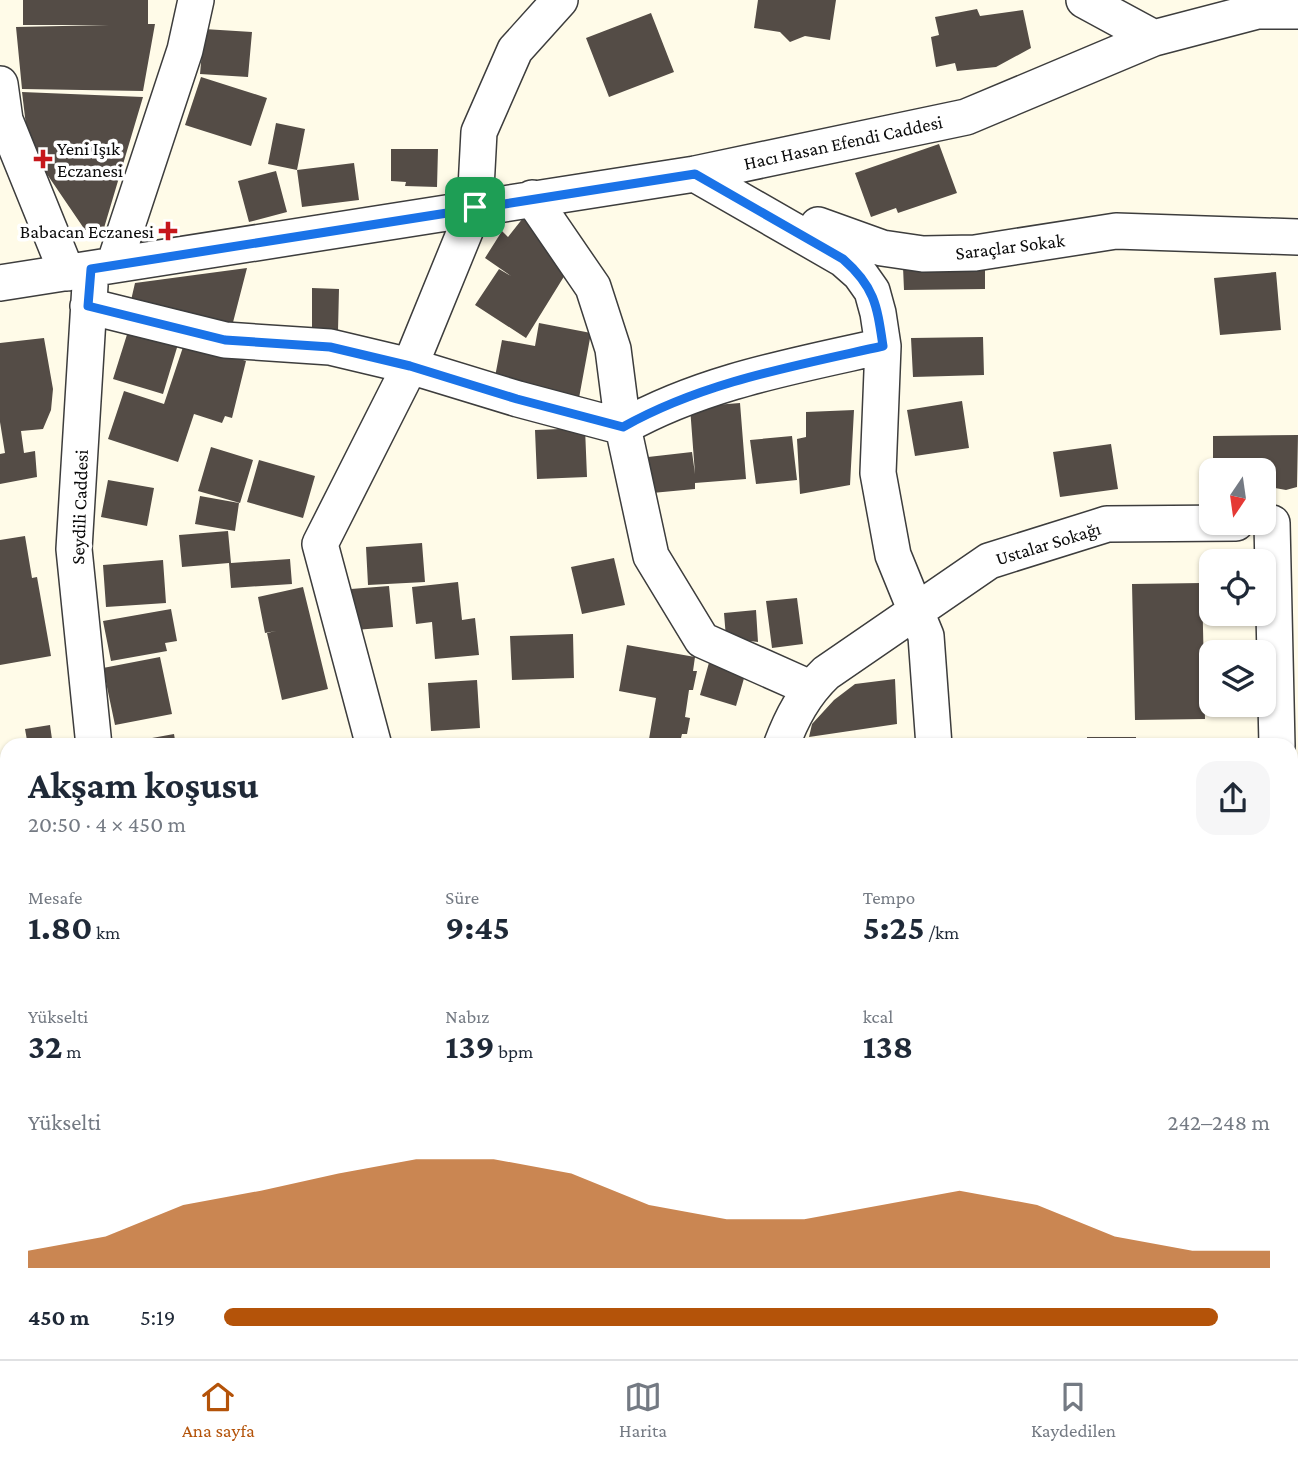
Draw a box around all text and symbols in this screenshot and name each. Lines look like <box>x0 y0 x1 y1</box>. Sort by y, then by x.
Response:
street label: Hacı Hasan Efendi Caddesi <box>742 111 944 174</box>
place label: Yeni Işık Eczanesi <box>57 138 123 181</box>
marker: Yeni Işık Eczanesi <box>35 151 51 167</box>
pin <box>445 177 505 237</box>
icon: arrive <box>456 188 494 226</box>
place label: Babacan Eczanesi <box>20 221 154 242</box>
marker: Babacan Eczanesi <box>160 223 176 239</box>
street label: Saraçlar Sokak <box>954 229 1067 264</box>
street label: Seydili Caddesi <box>67 449 92 565</box>
north arrow <box>1199 458 1276 536</box>
map controls <box>1199 458 1276 717</box>
street label: Ustalar Sokağı <box>993 518 1103 569</box>
button: locate <box>1199 549 1276 626</box>
button: layers <box>1199 640 1276 717</box>
button: share <box>1196 761 1270 835</box>
text: Akşam koşusu <box>28 764 259 806</box>
text: 20:50 · 4 × 450 m <box>28 811 186 837</box>
text: Mesafe <box>28 887 82 908</box>
text: Süre <box>445 887 479 908</box>
text: Tempo <box>863 887 915 908</box>
text: 1.80 <box>28 908 92 947</box>
text: 9:45 <box>445 908 510 947</box>
text: 5:25 <box>863 908 925 947</box>
text: km <box>92 922 120 943</box>
text: /km <box>925 922 959 943</box>
text: Yükselti <box>28 1006 88 1027</box>
text: Nabız <box>445 1006 489 1027</box>
text: kcal <box>863 1006 893 1027</box>
text: 32 <box>28 1027 63 1066</box>
text: 139 <box>445 1027 495 1066</box>
text: 138 <box>863 1027 913 1066</box>
text: m <box>63 1041 81 1062</box>
text: bpm <box>495 1041 533 1062</box>
text: Yükselti <box>28 1109 101 1135</box>
text: 242–248 m <box>1167 1109 1270 1135</box>
text: 450 m <box>28 1304 89 1330</box>
text: 5:19 <box>140 1304 175 1330</box>
tab: Ana sayfa <box>182 1378 255 1441</box>
tab: Harita <box>619 1378 667 1441</box>
tab: Kaydedilen <box>1031 1378 1116 1441</box>

